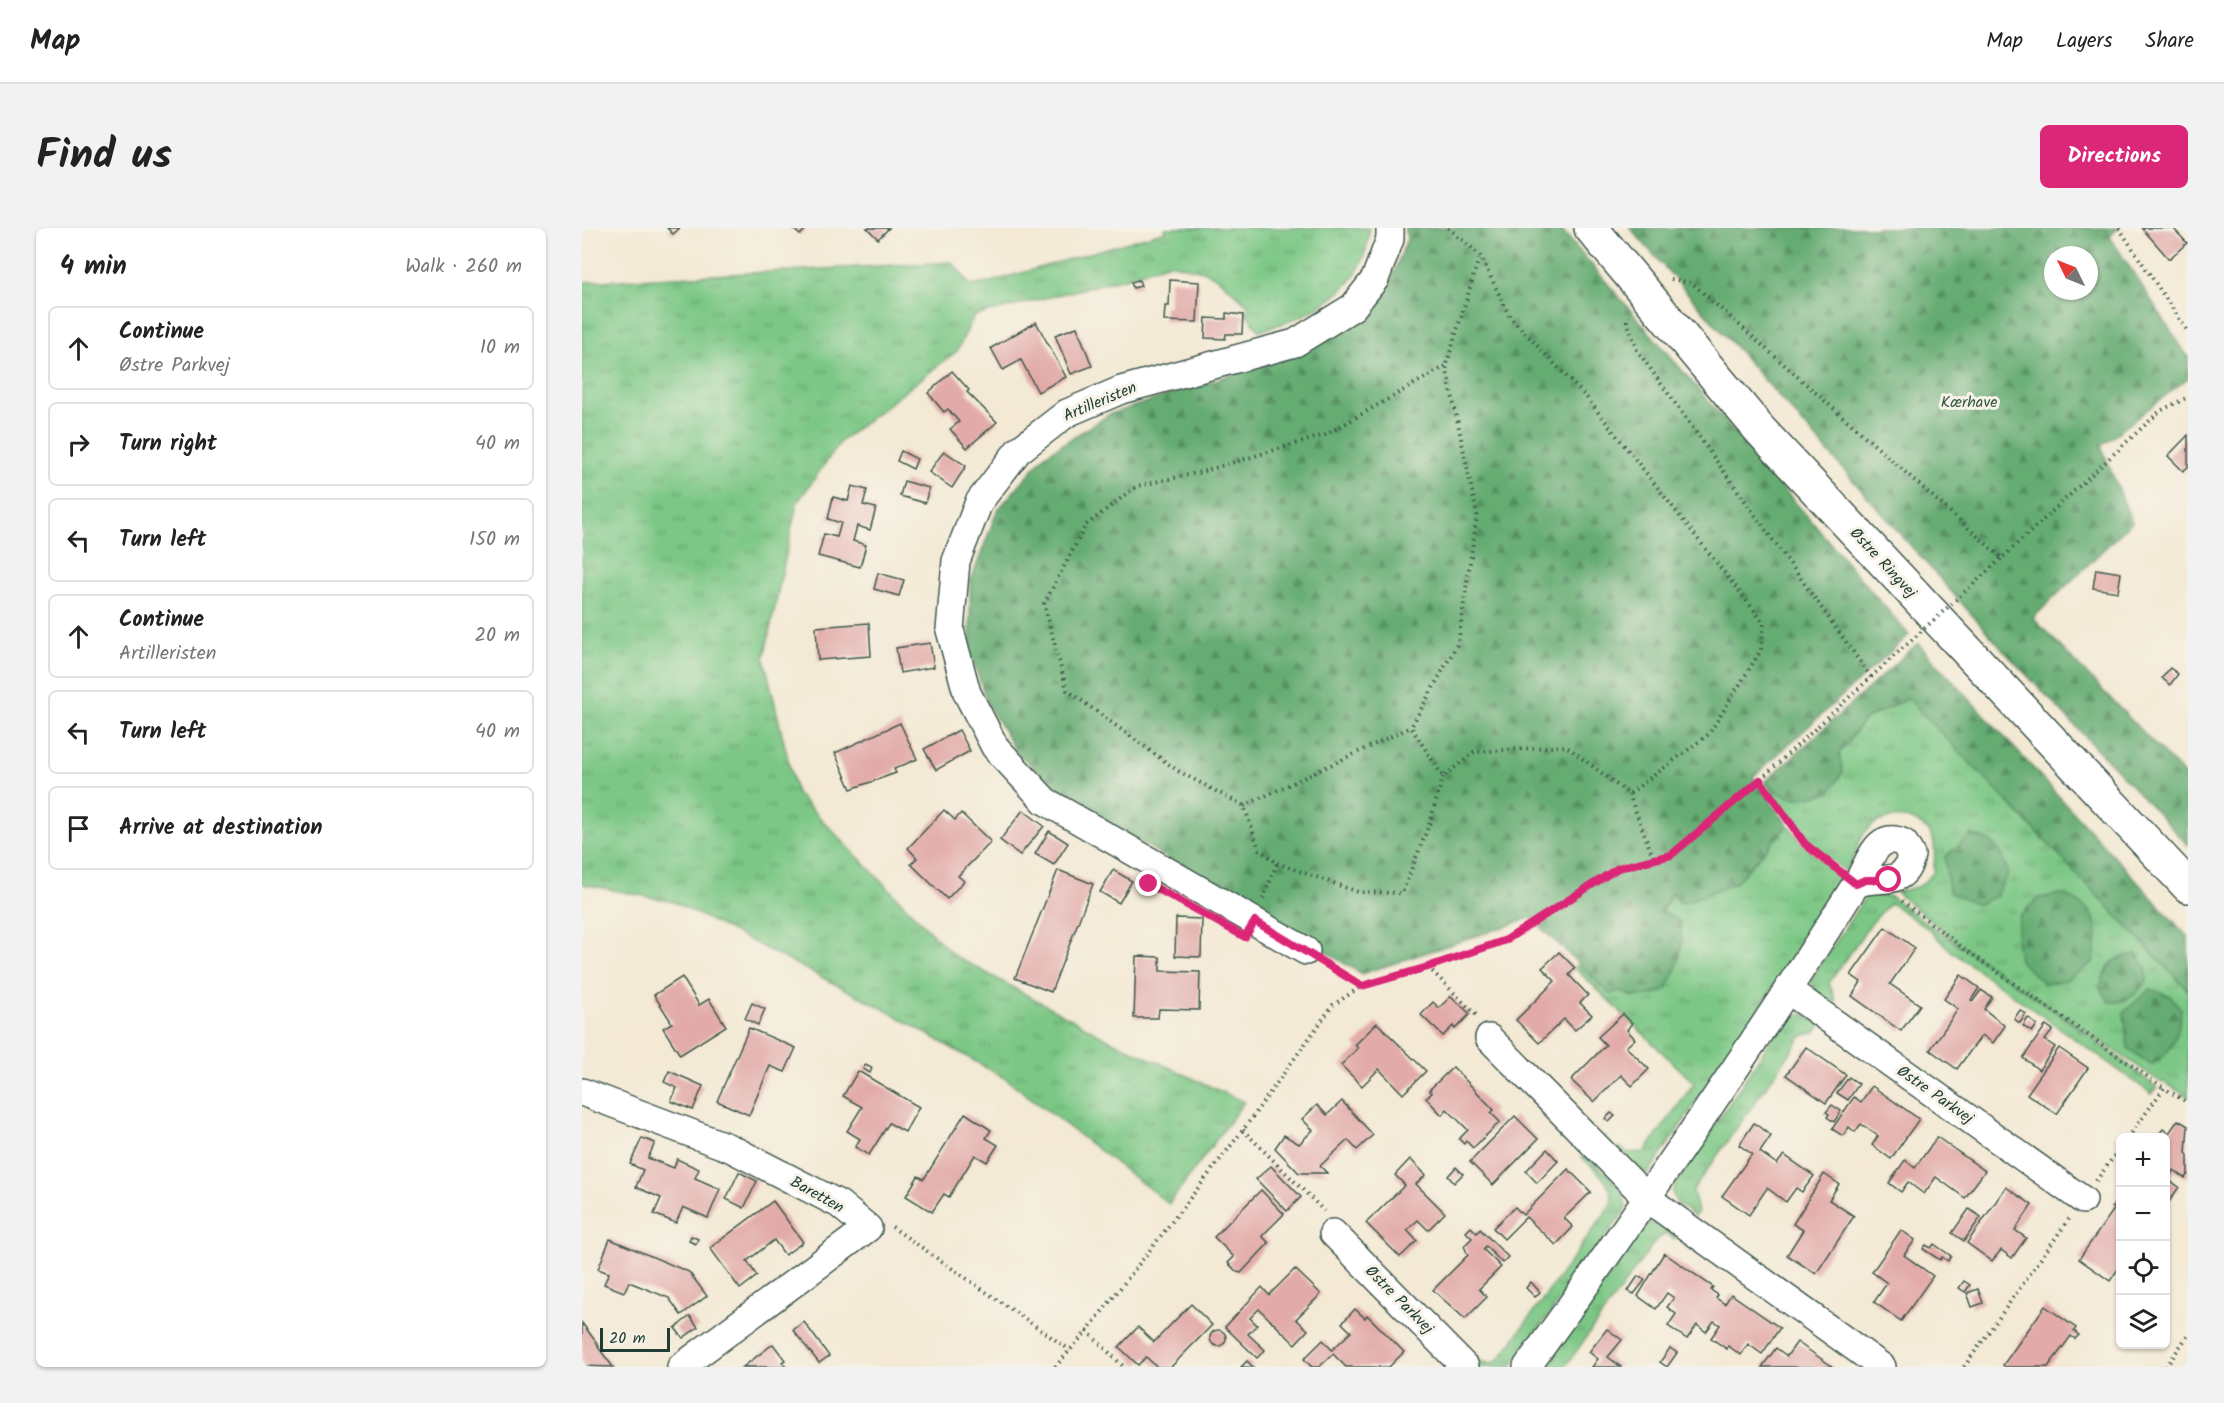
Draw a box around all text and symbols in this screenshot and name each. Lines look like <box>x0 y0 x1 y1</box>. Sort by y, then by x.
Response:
text: Map <box>30 19 81 64</box>
text: Map <box>1986 25 2023 58</box>
text: Layers <box>2056 25 2112 58</box>
text: Share <box>2145 25 2194 58</box>
text: Find us <box>36 123 172 190</box>
button: Directions <box>2040 125 2188 188</box>
text: 4 min <box>60 246 127 288</box>
north arrow <box>2044 246 2098 300</box>
text: Walk · 260 m <box>405 251 522 283</box>
text: Continue <box>119 315 204 350</box>
icon: ahead <box>62 332 95 365</box>
text: 10 m <box>480 332 520 364</box>
text: Østre Parkvej <box>119 350 230 382</box>
street label: Artilleristen <box>1059 375 1141 429</box>
park label: Kærhave <box>1941 390 1997 415</box>
text: Turn right <box>119 427 217 462</box>
icon: right <box>62 428 95 461</box>
text: 40 m <box>475 428 520 460</box>
street label: Østre Ringvej <box>1843 522 1923 605</box>
text: Turn left <box>119 523 206 558</box>
icon: left <box>62 524 95 557</box>
text: 150 m <box>469 524 520 556</box>
text: Continue <box>119 603 204 638</box>
icon: ahead <box>62 620 95 653</box>
text: 20 m <box>474 620 520 652</box>
text: Artilleristen <box>119 638 216 670</box>
text: Turn left <box>119 715 206 750</box>
icon: left <box>62 716 95 749</box>
text: 40 m <box>475 716 520 748</box>
text: Arrive at destination <box>119 811 322 846</box>
icon: arrive <box>62 812 95 845</box>
route start <box>1875 866 1901 892</box>
route end <box>1135 870 1161 896</box>
street label: Østre Parkvej <box>1891 1059 1979 1131</box>
map controls <box>2116 1133 2170 1349</box>
button: + <box>2116 1133 2170 1187</box>
street label: Baretten <box>785 1170 849 1220</box>
button: − <box>2116 1187 2170 1241</box>
button: locate <box>2116 1241 2170 1295</box>
street label: Østre Parkvej <box>1359 1260 1440 1341</box>
button: layers <box>2116 1295 2170 1349</box>
scale bar <box>600 1325 670 1352</box>
text: 20 m <box>609 1326 645 1351</box>

